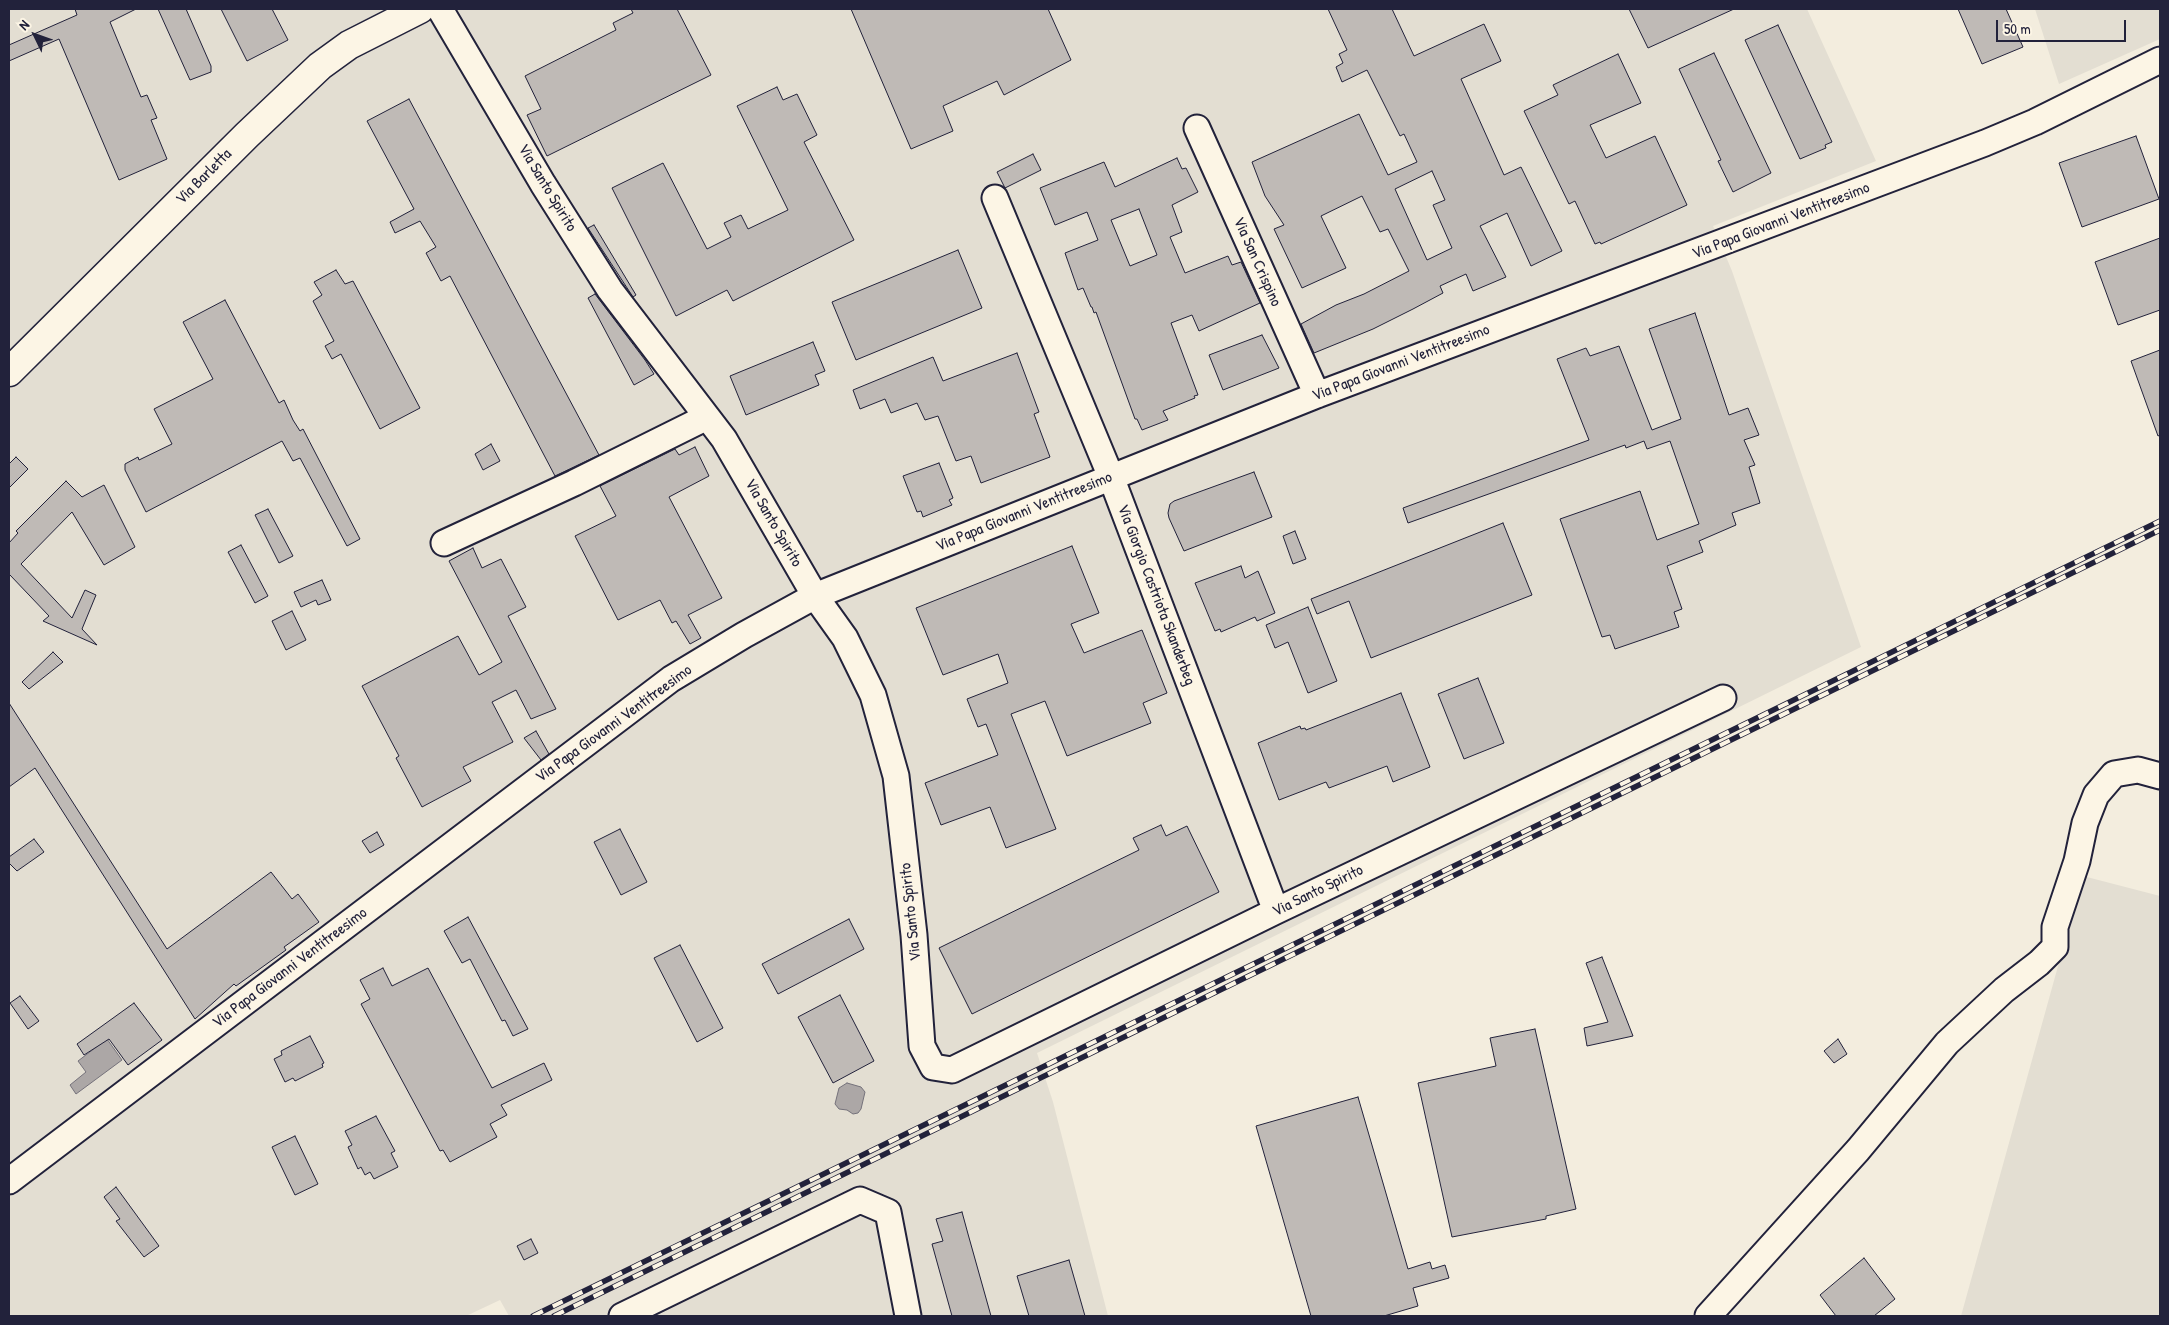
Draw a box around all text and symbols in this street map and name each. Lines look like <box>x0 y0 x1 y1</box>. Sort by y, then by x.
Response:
north arrow <box>10 10 60 60</box>
scale bar <box>1999 10 2129 42</box>
text: N <box>14 16 33 34</box>
text: 50 m <box>2004 18 2031 39</box>
street label: Via Santo Spirito <box>513 141 581 235</box>
street label: Via Barletta <box>172 145 236 209</box>
street label: Via Papa Giovanni Ventitreesimo <box>1690 178 1872 264</box>
street label: Via San Crispino <box>1229 214 1285 310</box>
street label: Via Papa Giovanni Ventitreesimo <box>1310 320 1492 406</box>
street label: Via Papa Giovanni Ventitreesimo <box>933 468 1115 556</box>
street label: Via Santo Spirito <box>740 476 806 570</box>
street label: Via Giorgio Castriota Skanderbeg <box>1113 502 1199 688</box>
street label: Via Papa Giovanni Ventitreesimo <box>532 661 696 787</box>
street label: Via Santo Spirito <box>1270 861 1366 921</box>
street label: Via Santo Spirito <box>896 862 926 962</box>
street label: Via Papa Giovanni Ventitreesimo <box>209 904 371 1032</box>

